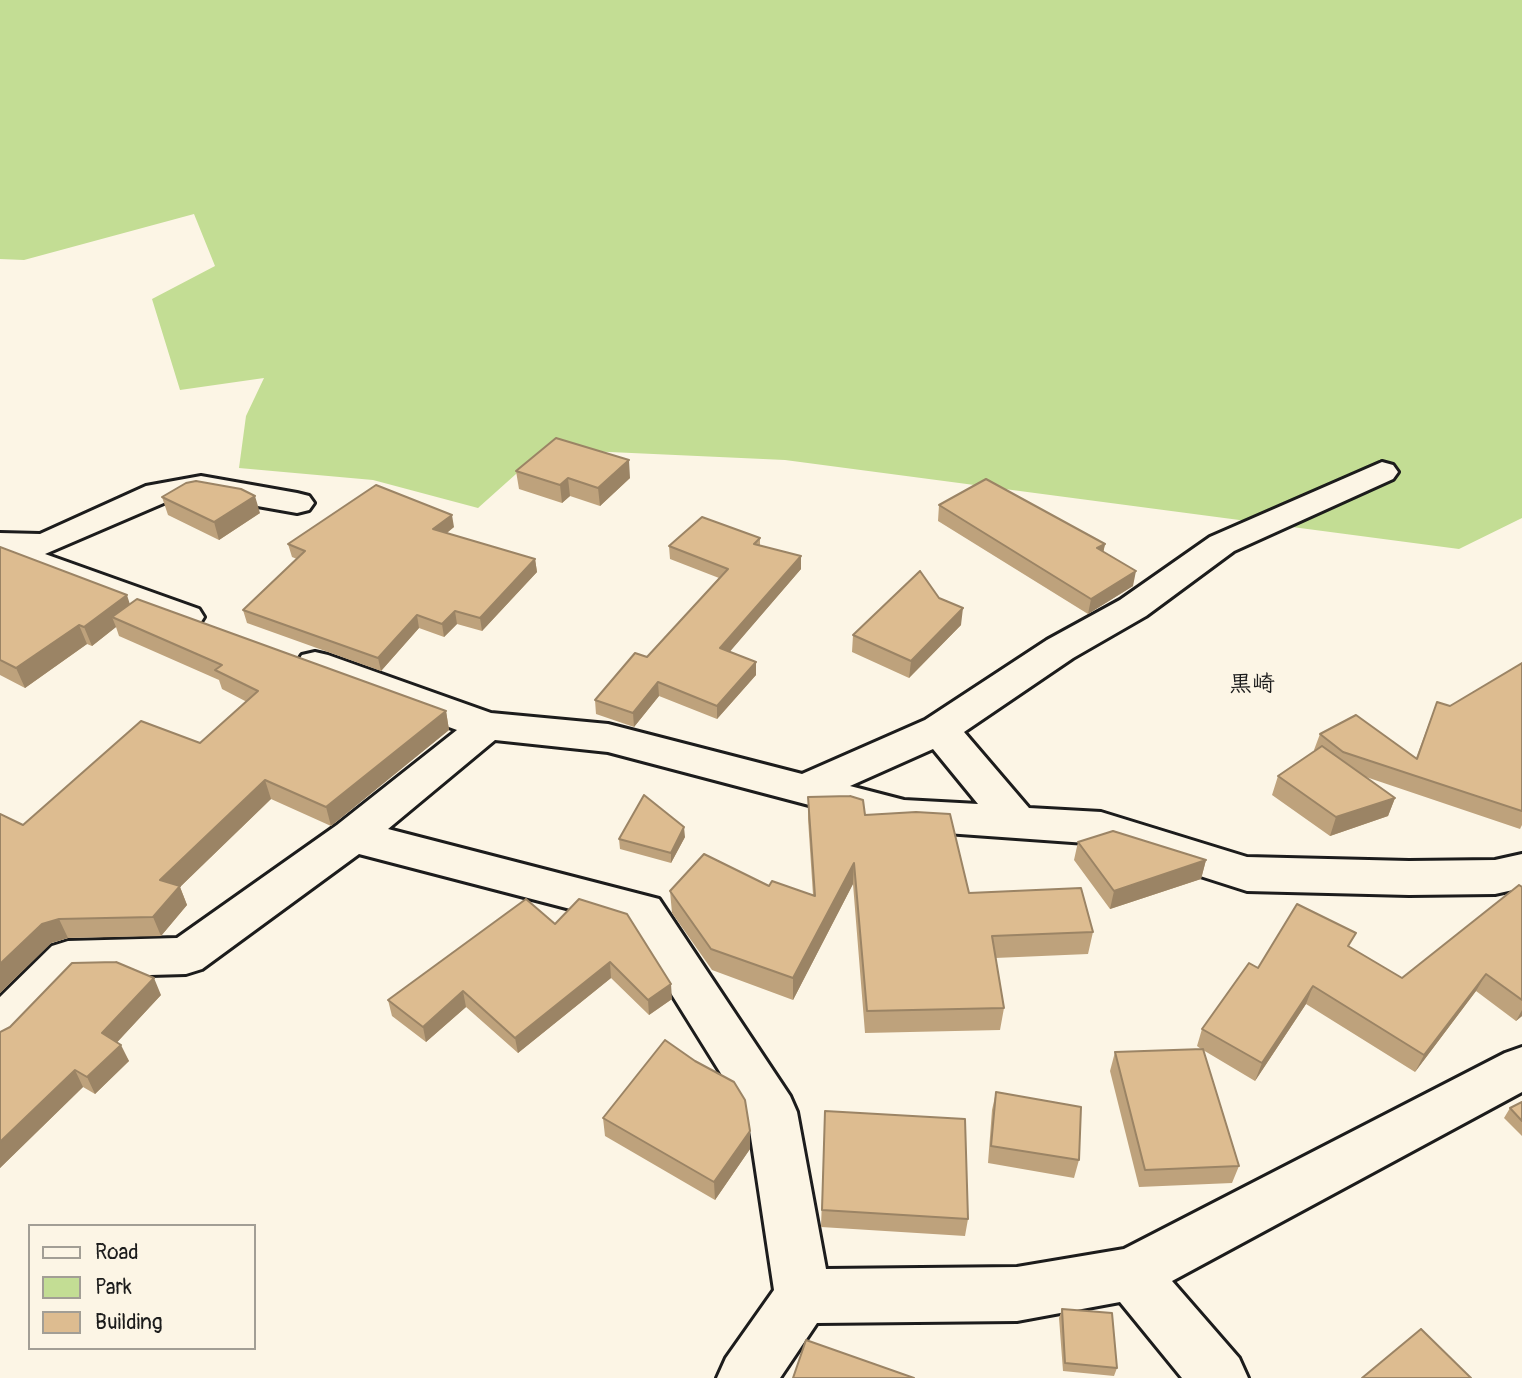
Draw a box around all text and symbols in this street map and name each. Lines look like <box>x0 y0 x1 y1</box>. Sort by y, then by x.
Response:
district label: 黒崎 <box>1229 671 1275 699</box>
legend <box>28 1224 256 1350</box>
text: Road <box>95 1239 139 1266</box>
text: Park <box>95 1274 132 1301</box>
text: Building <box>95 1309 162 1336</box>

